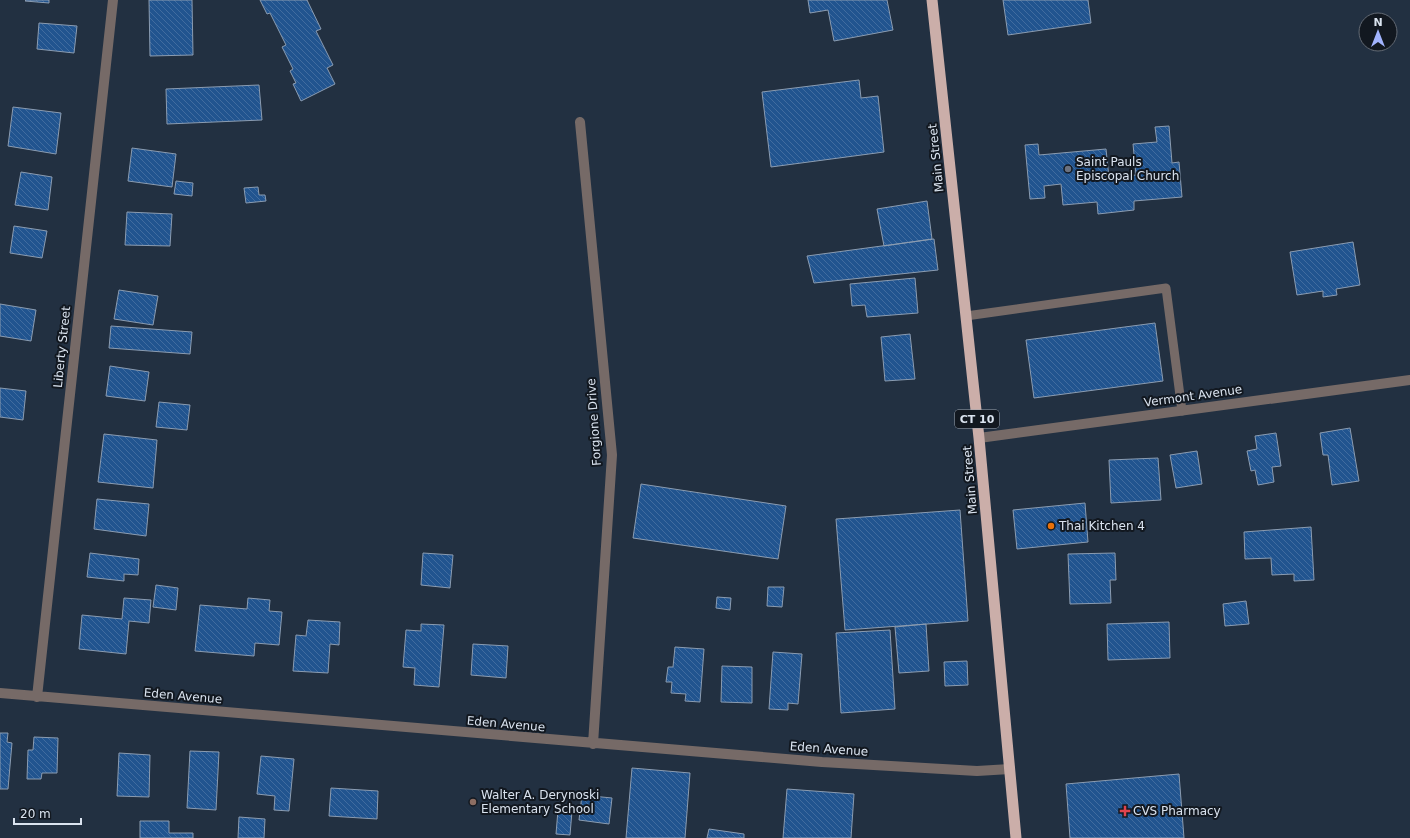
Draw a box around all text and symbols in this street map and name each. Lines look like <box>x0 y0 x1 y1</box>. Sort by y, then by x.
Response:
north arrow <box>1358 12 1398 52</box>
text: N <box>1373 16 1383 29</box>
street label: Main Street <box>925 123 947 193</box>
place label: Saint Pauls Episcopal Church <box>1076 155 1179 183</box>
marker: Saint Pauls Episcopal Church <box>1063 164 1073 174</box>
street label: Liberty Street <box>51 305 73 389</box>
street label: Forgione Drive <box>584 378 604 466</box>
street label: Vermont Avenue <box>1143 382 1243 410</box>
road number: CT 10 <box>955 410 999 428</box>
street label: Main Street <box>960 445 980 515</box>
place label: Thai Kitchen 4 <box>1058 519 1145 533</box>
marker: Thai Kitchen 4 <box>1046 521 1056 531</box>
street label: Eden Avenue <box>143 686 223 706</box>
street label: Eden Avenue <box>466 714 546 734</box>
street label: Eden Avenue <box>789 739 869 759</box>
place label: Walter A. Derynoski Elementary School <box>481 788 599 816</box>
marker: Walter A. Derynoski Elementary School <box>468 797 478 807</box>
scale bar <box>14 800 81 826</box>
place label: CVS Pharmacy <box>1133 804 1221 818</box>
marker: CVS Pharmacy <box>1120 806 1130 816</box>
text: 20 m <box>20 807 51 821</box>

